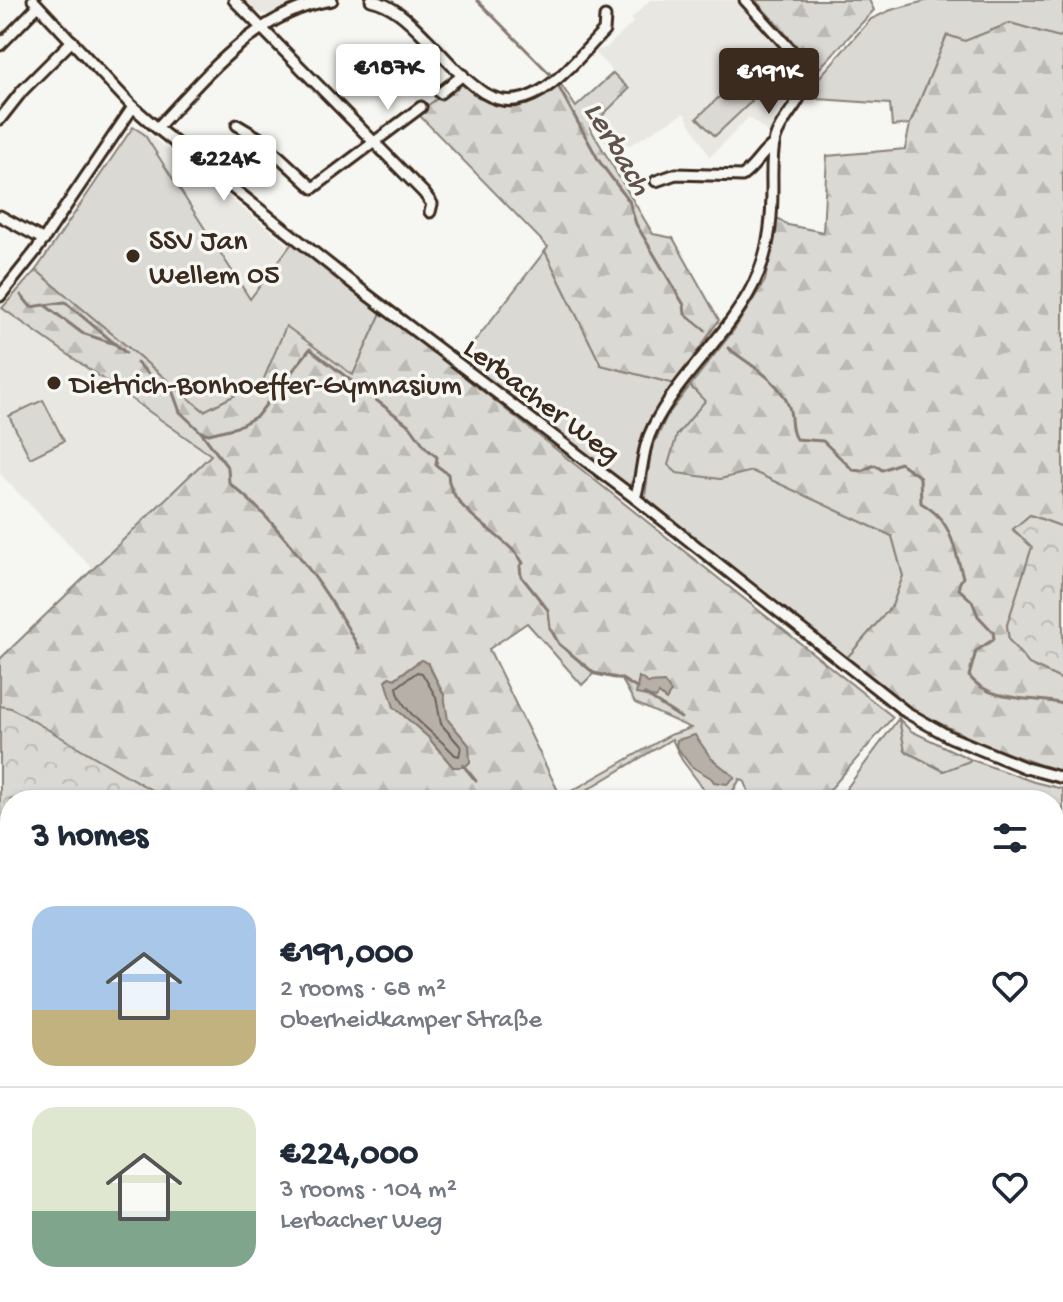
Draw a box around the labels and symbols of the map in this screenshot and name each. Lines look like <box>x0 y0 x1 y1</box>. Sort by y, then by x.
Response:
pin: €187K <box>332 44 444 112</box>
pin: €191K <box>713 48 825 116</box>
water label: Lerbach <box>573 96 659 204</box>
pin: €224K <box>168 135 280 203</box>
place label: SSV Jan Wellem 05 <box>149 226 280 295</box>
marker: SSV Jan Wellem 05 <box>124 247 142 265</box>
street label: Lerbacher Weg <box>455 332 626 473</box>
place label: Dietrich-Bonhoeffer-Gymnasium <box>68 370 462 405</box>
marker: Dietrich-Bonhoeffer-Gymnasium <box>45 374 63 392</box>

